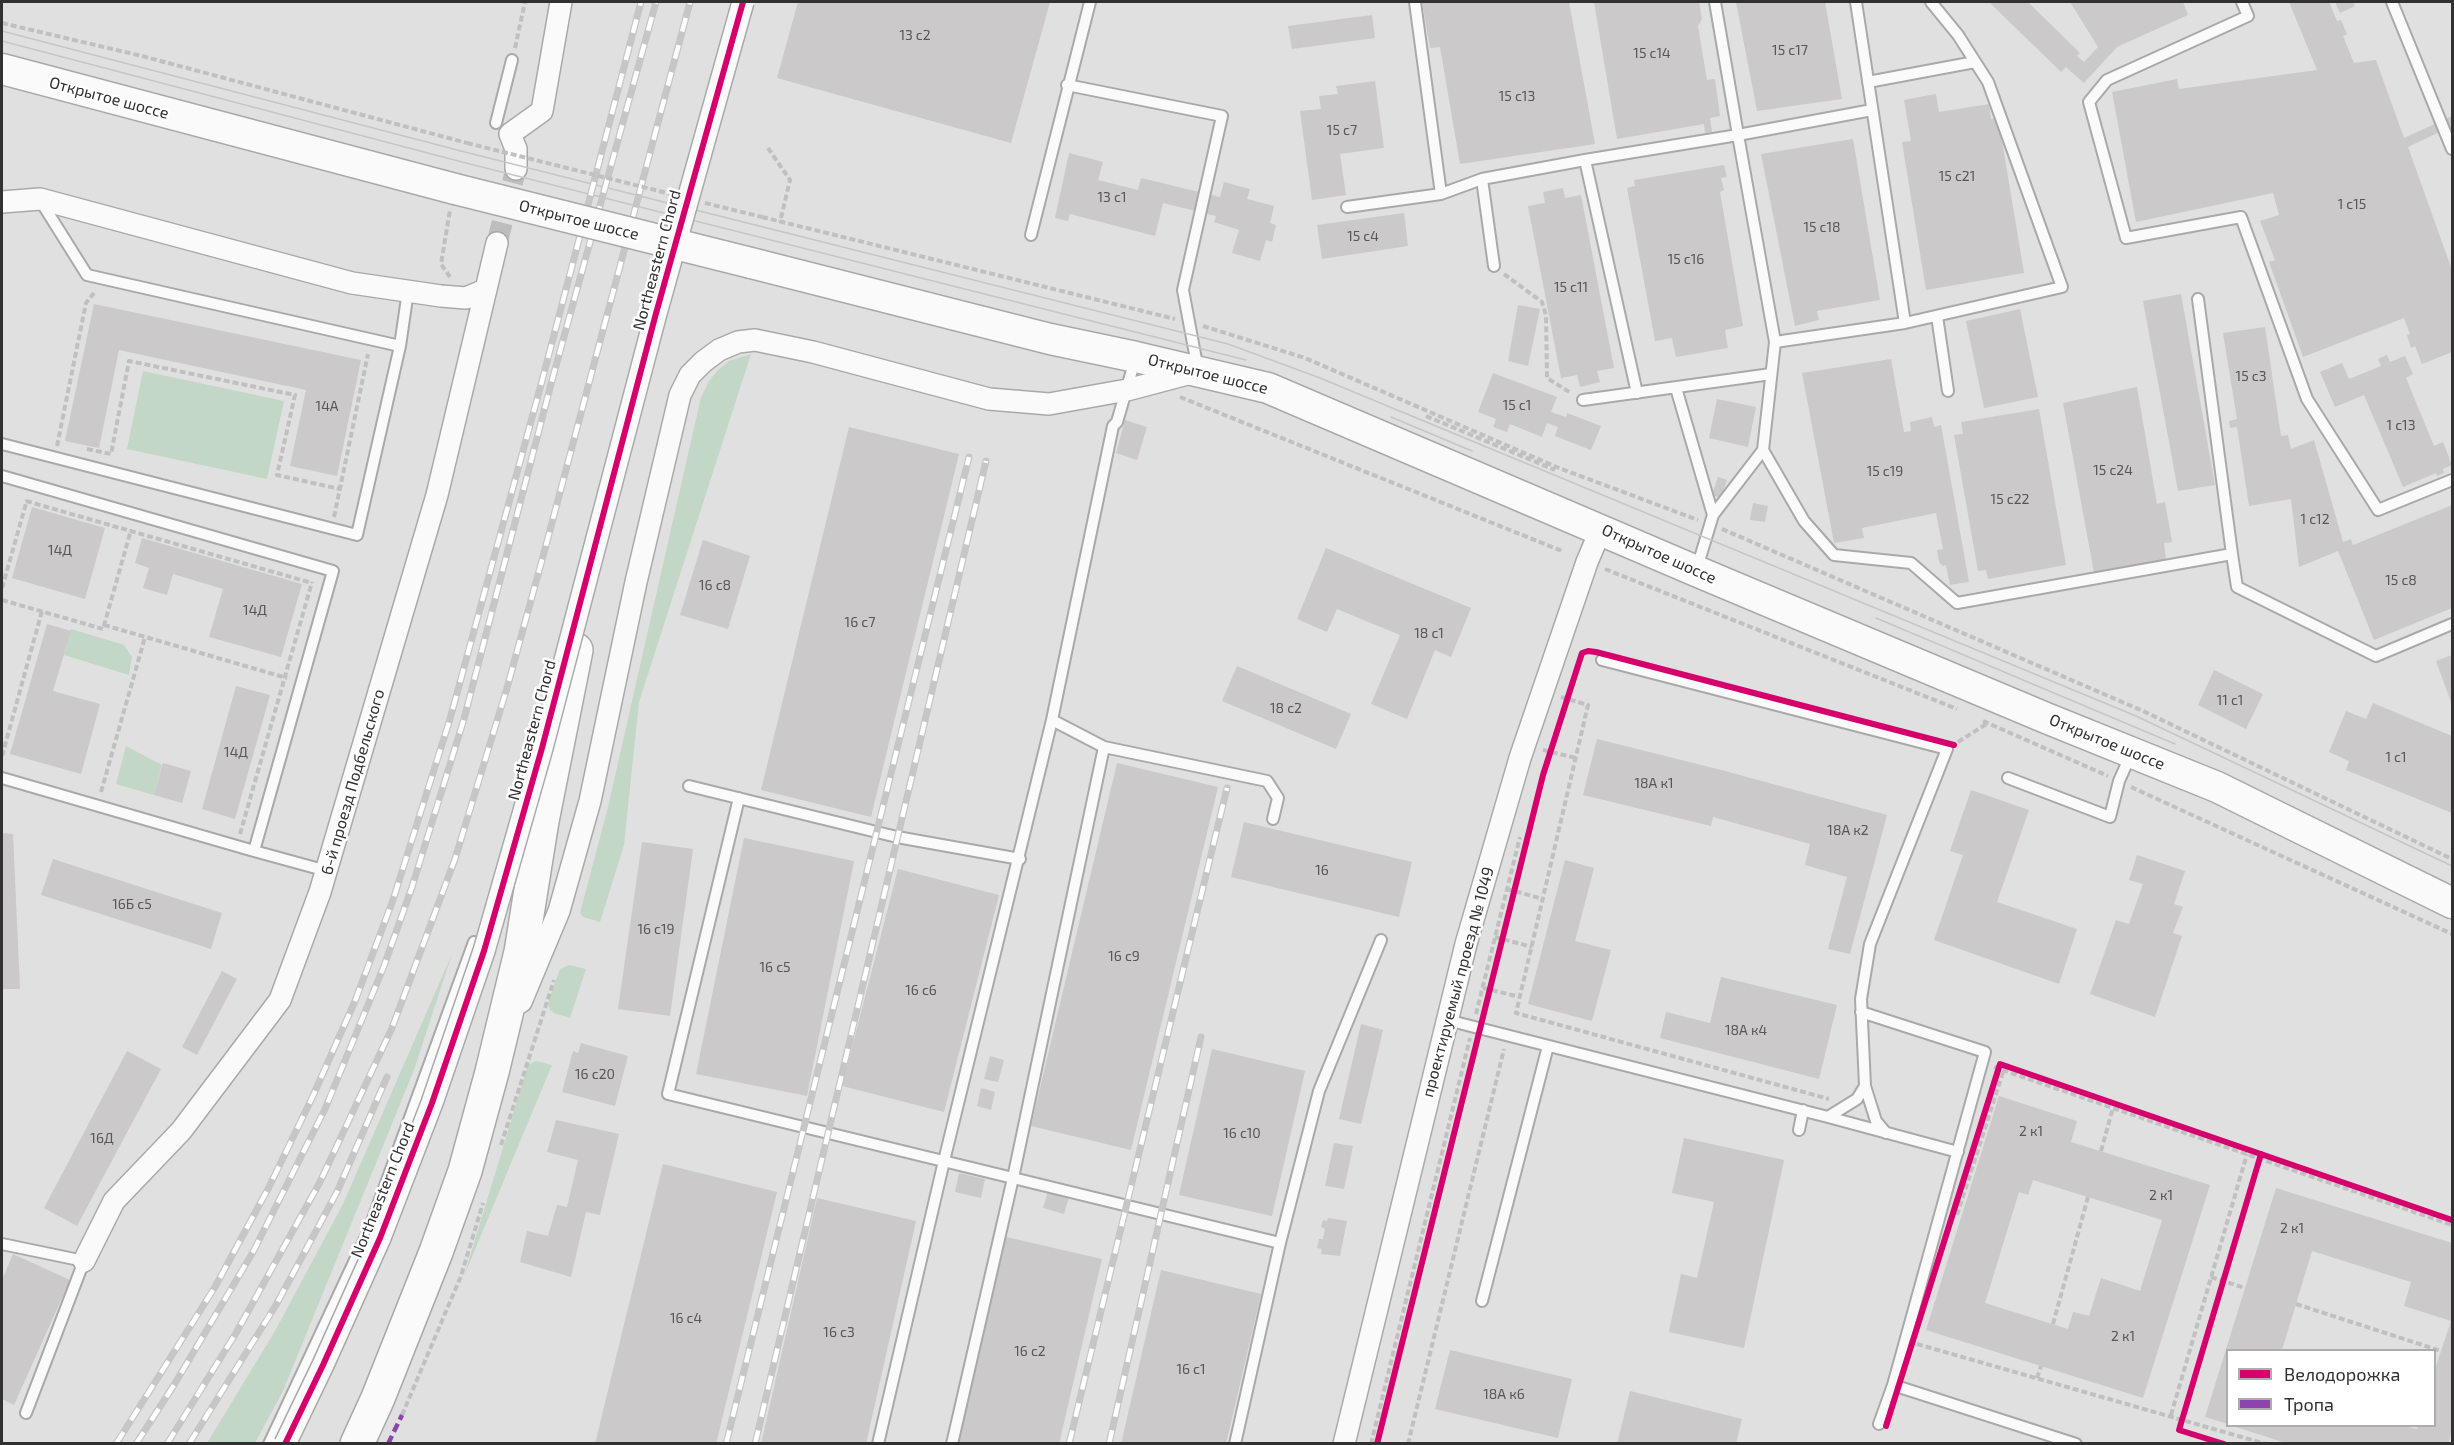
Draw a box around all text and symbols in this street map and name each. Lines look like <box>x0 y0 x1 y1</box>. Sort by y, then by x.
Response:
house number: 13 с2 <box>899 27 931 43</box>
house number: 15 с17 <box>1772 42 1808 58</box>
house number: 15 с14 <box>1633 45 1671 61</box>
street label: Открытое шоссе <box>47 73 171 123</box>
house number: 15 с13 <box>1499 88 1535 104</box>
house number: 15 с7 <box>1327 122 1357 138</box>
house number: 15 с21 <box>1939 168 1975 184</box>
street label: Northeastern Chord <box>629 188 685 332</box>
house number: 13 с1 <box>1098 189 1126 205</box>
street label: Открытое шоссе <box>517 196 641 244</box>
house number: 1 с15 <box>2338 196 2366 212</box>
house number: 15 с18 <box>1803 219 1841 235</box>
house number: 15 с4 <box>1347 228 1379 244</box>
house number: 15 с16 <box>1668 251 1704 267</box>
house number: 15 с11 <box>1554 279 1588 295</box>
street label: Открытое шоссе <box>1146 350 1270 398</box>
house number: 15 с3 <box>2236 368 2266 384</box>
house number: 15 с1 <box>1503 397 1531 413</box>
house number: 14А <box>316 398 338 414</box>
house number: 1 с13 <box>2387 417 2415 433</box>
house number: 15 с24 <box>2093 462 2133 478</box>
house number: 15 с19 <box>1867 463 1903 479</box>
house number: 15 с22 <box>1991 491 2029 507</box>
house number: 1 с12 <box>2300 511 2330 527</box>
street label: Открытое шоссе <box>1599 520 1719 588</box>
house number: 14Д <box>48 542 72 558</box>
house number: 15 с8 <box>2385 572 2417 588</box>
house number: 16 с8 <box>699 577 731 593</box>
house number: 14Д <box>243 602 267 618</box>
house number: 16 с7 <box>845 614 875 630</box>
house number: 18 c1 <box>1414 625 1444 641</box>
street label: Northeastern Chord <box>504 658 560 802</box>
street label: 6-й проезд Подбельского <box>317 687 389 877</box>
house number: 11 с1 <box>2217 692 2243 708</box>
house number: 18 c2 <box>1270 700 1302 716</box>
street label: Открытое шоссе <box>2046 710 2168 774</box>
house number: 14Д <box>224 744 248 760</box>
house number: 1 с1 <box>2385 749 2407 765</box>
house number: 18А к1 <box>1635 775 1673 791</box>
house number: 18А к2 <box>1827 822 1869 838</box>
house number: 16 <box>1315 862 1329 878</box>
street label: проектируемый проезд № 1049 <box>1418 865 1498 1099</box>
house number: 16Б с5 <box>112 896 152 912</box>
house number: 16 с19 <box>637 921 675 937</box>
house number: 16 с9 <box>1108 948 1140 964</box>
house number: 16 с5 <box>759 959 791 975</box>
house number: 16 с6 <box>905 982 937 998</box>
house number: 18А к4 <box>1725 1022 1767 1038</box>
house number: 16 с20 <box>575 1066 615 1082</box>
street label: Northeastern Chord <box>347 1119 419 1261</box>
house number: 2 к1 <box>2019 1123 2043 1139</box>
house number: 16 с10 <box>1223 1125 1261 1141</box>
house number: 16Д <box>90 1130 114 1146</box>
house number: 2 к1 <box>2149 1187 2173 1203</box>
house number: 2 к1 <box>2280 1220 2304 1236</box>
house number: 16 с4 <box>670 1310 702 1326</box>
house number: 16 с3 <box>823 1324 855 1340</box>
house number: 2 к1 <box>2111 1328 2135 1344</box>
house number: 16 с2 <box>1014 1343 1046 1359</box>
legend <box>2226 1349 2436 1427</box>
house number: 16 с1 <box>1176 1361 1206 1377</box>
text: Велодорожка <box>2284 1363 2400 1385</box>
house number: 18А к6 <box>1483 1386 1525 1402</box>
text: Тропа <box>2284 1393 2334 1415</box>

